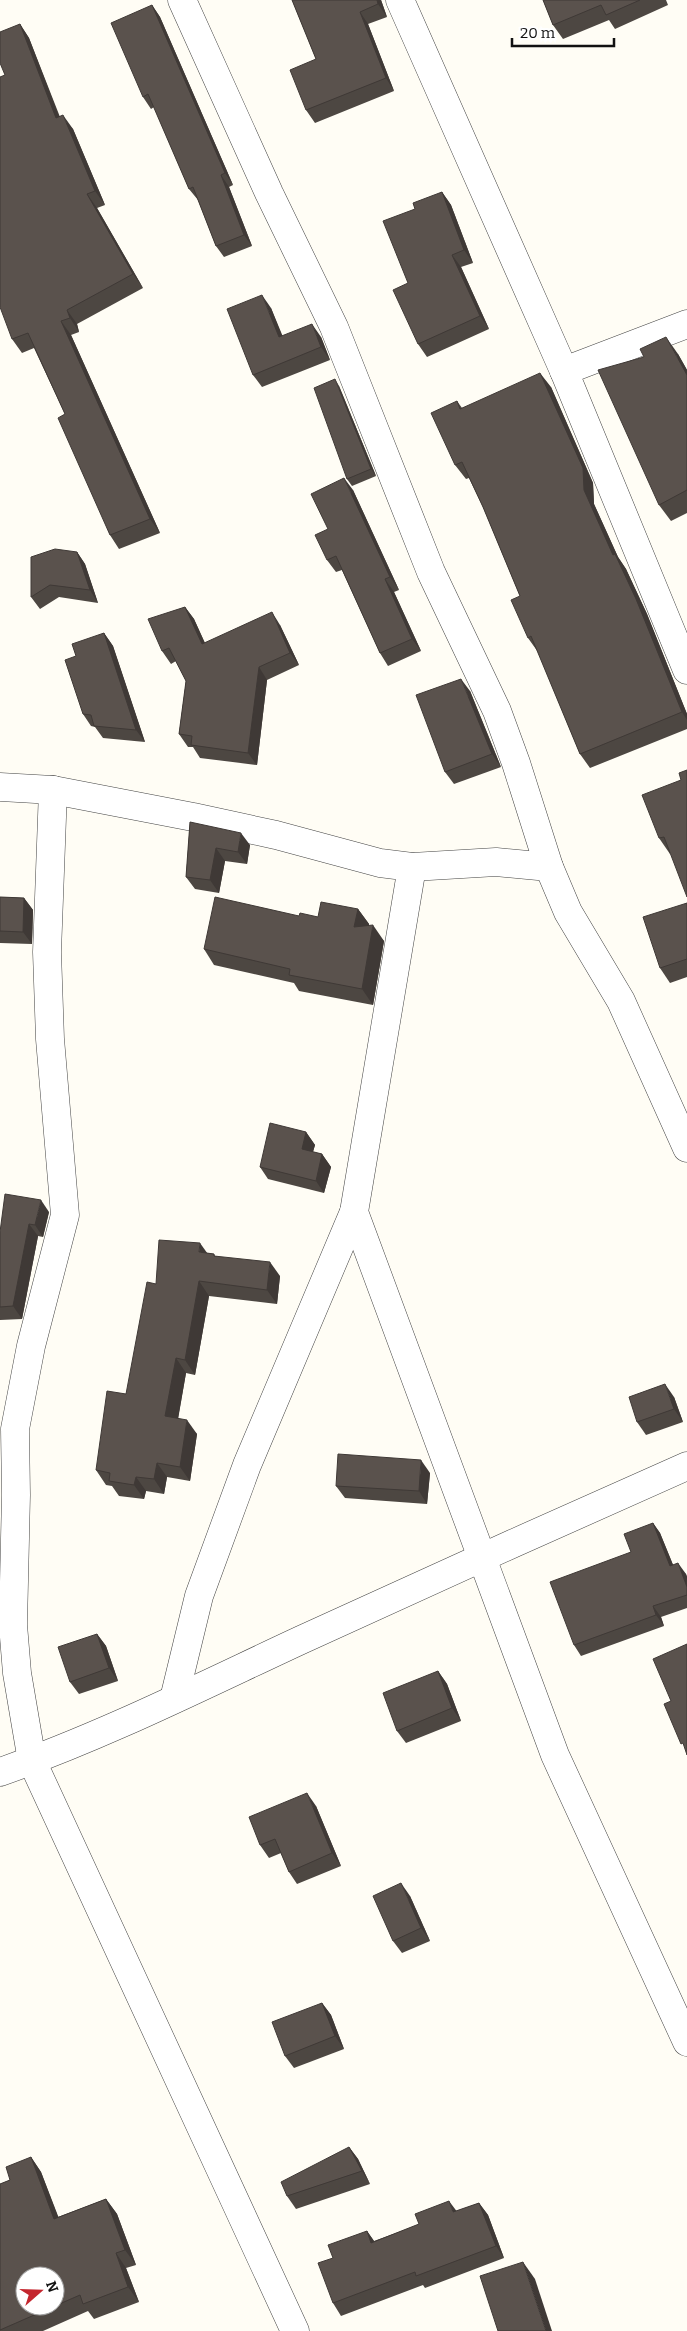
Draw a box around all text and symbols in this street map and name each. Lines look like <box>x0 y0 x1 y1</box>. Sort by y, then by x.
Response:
scale bar <box>512 15 614 47</box>
text: 20 m <box>520 24 556 42</box>
north arrow <box>15 2266 65 2316</box>
text: N <box>42 2279 62 2295</box>

